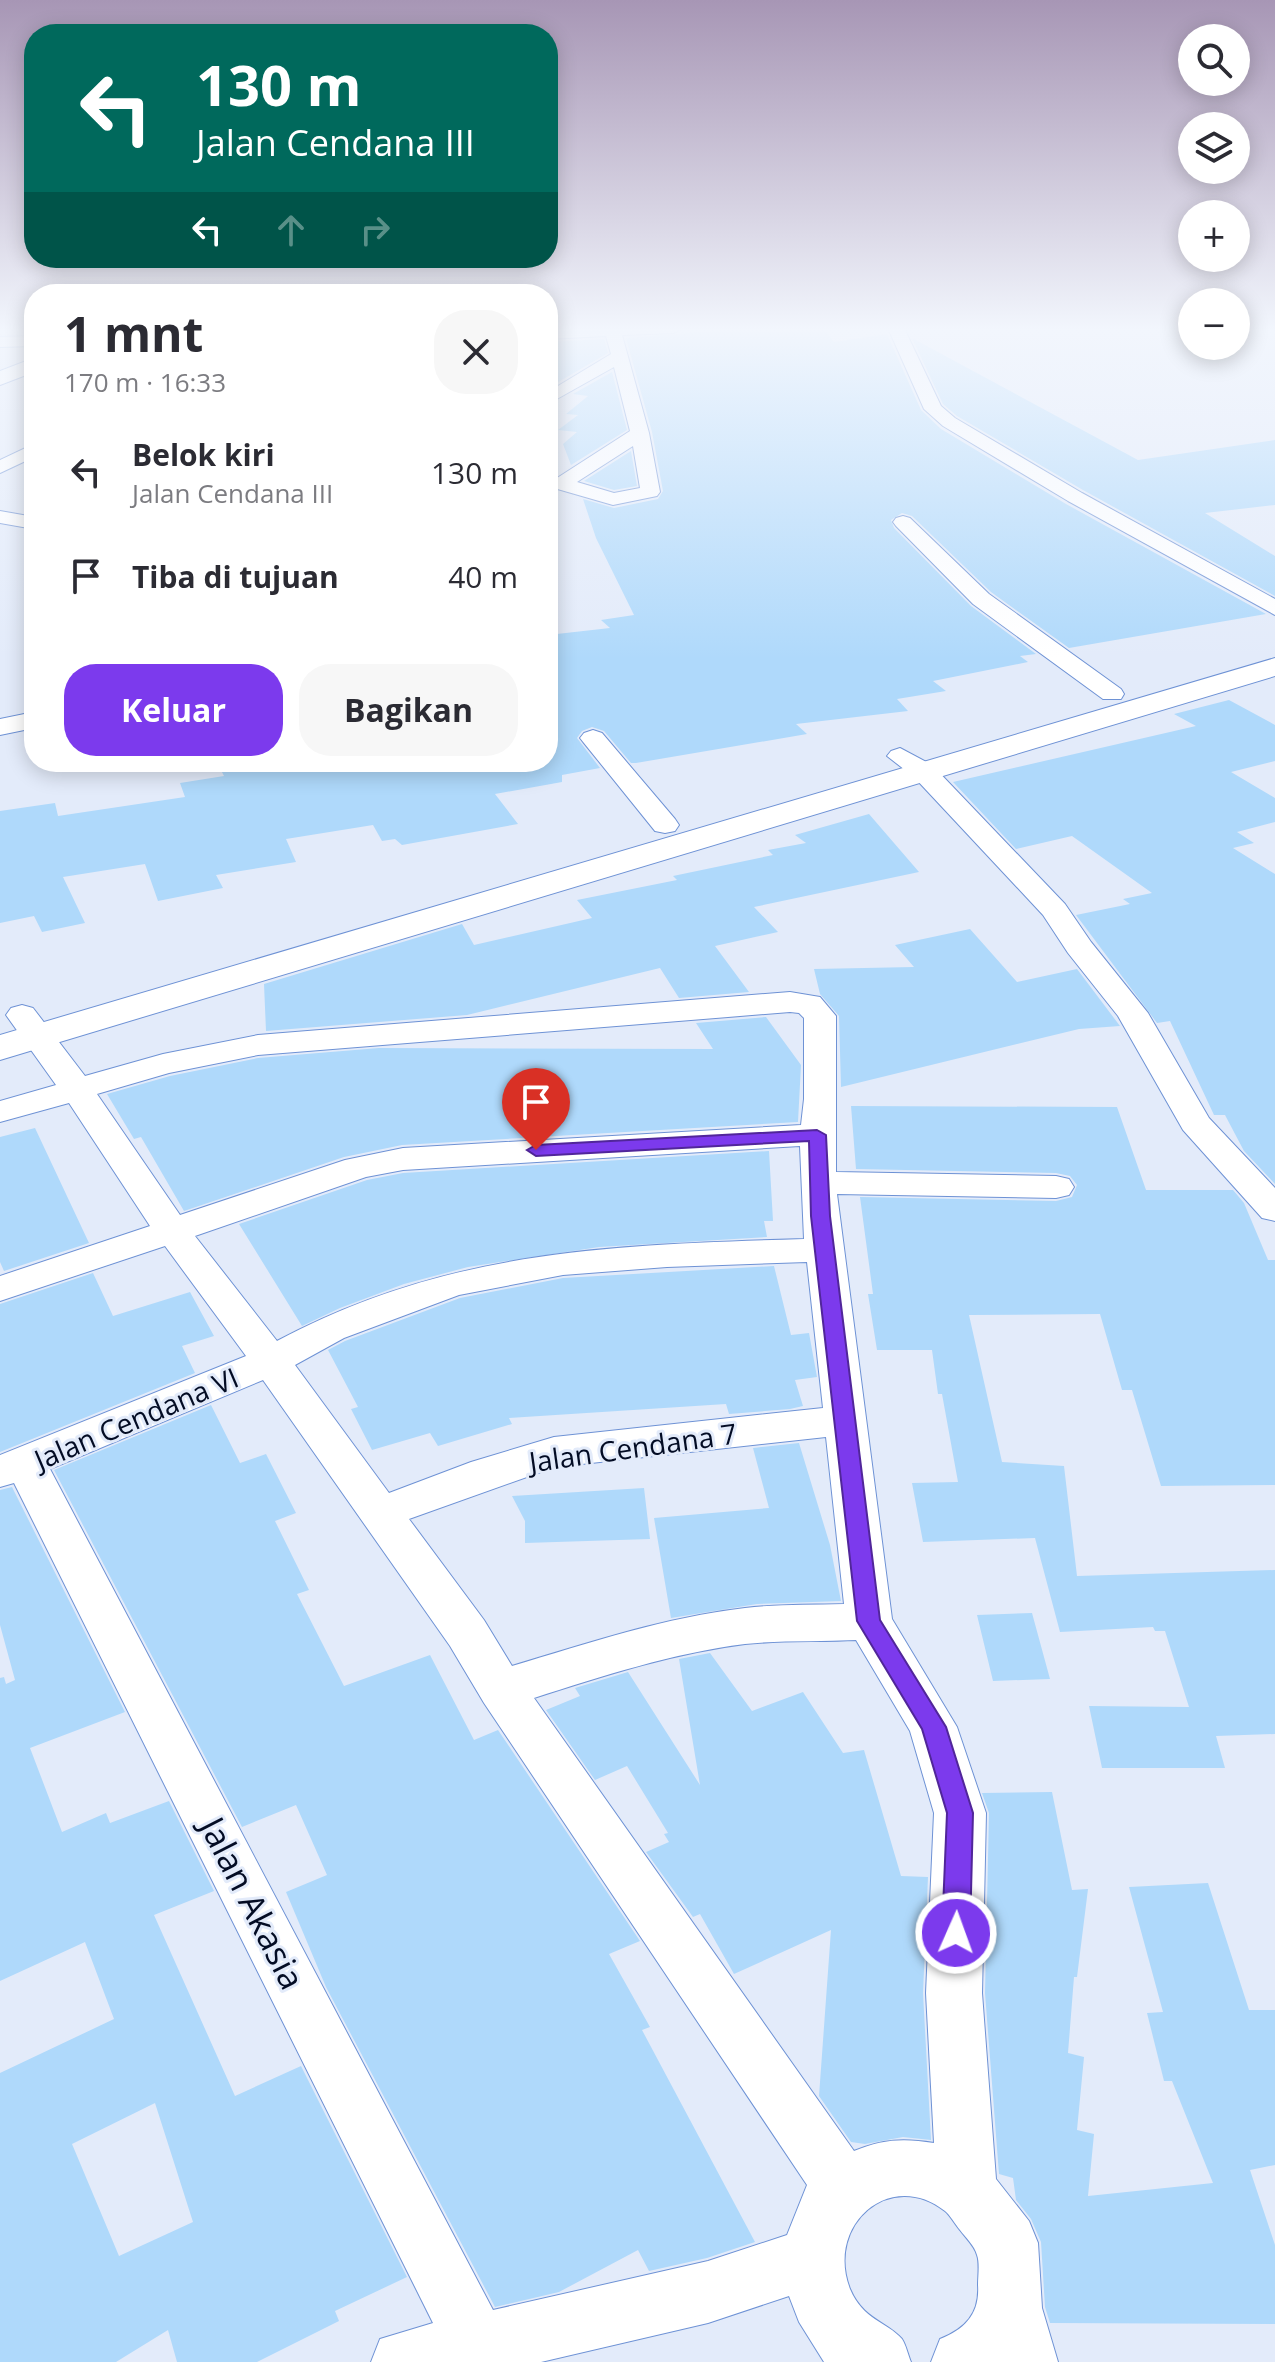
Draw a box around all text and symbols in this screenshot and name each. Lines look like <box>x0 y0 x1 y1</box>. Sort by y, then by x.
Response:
map controls <box>1178 24 1250 360</box>
button: search <box>1178 24 1250 96</box>
text: 130 m <box>196 46 362 122</box>
icon: left <box>64 56 168 160</box>
button: layers <box>1178 112 1250 184</box>
text: Jalan Cendana III <box>196 118 475 167</box>
button: + <box>1178 200 1250 272</box>
icon: left <box>185 208 229 252</box>
icon: ahead <box>269 208 313 252</box>
icon: right <box>353 208 397 252</box>
button: − <box>1178 288 1250 360</box>
text: 1 mnt <box>64 301 203 366</box>
button: close <box>434 310 518 394</box>
text: 170 m · 16:33 <box>64 364 226 400</box>
text: Belok kiri <box>132 434 275 475</box>
icon: left <box>64 450 108 494</box>
text: 130 m <box>431 452 518 493</box>
text: Jalan Cendana III <box>132 475 333 511</box>
icon: arrive <box>64 554 108 598</box>
text: Tiba di tujuan <box>132 556 339 597</box>
text: 40 m <box>448 556 518 597</box>
button: Keluar <box>64 664 283 756</box>
button: Bagikan <box>299 664 518 756</box>
pin <box>502 1068 570 1150</box>
icon: arrive <box>514 1080 558 1124</box>
street label: Jalan Cendana VI <box>26 1358 244 1479</box>
street label: Jalan Cendana 7 <box>524 1414 739 1481</box>
street label: Jalan Akasia <box>189 1807 316 1997</box>
position arrow <box>914 1891 998 1975</box>

